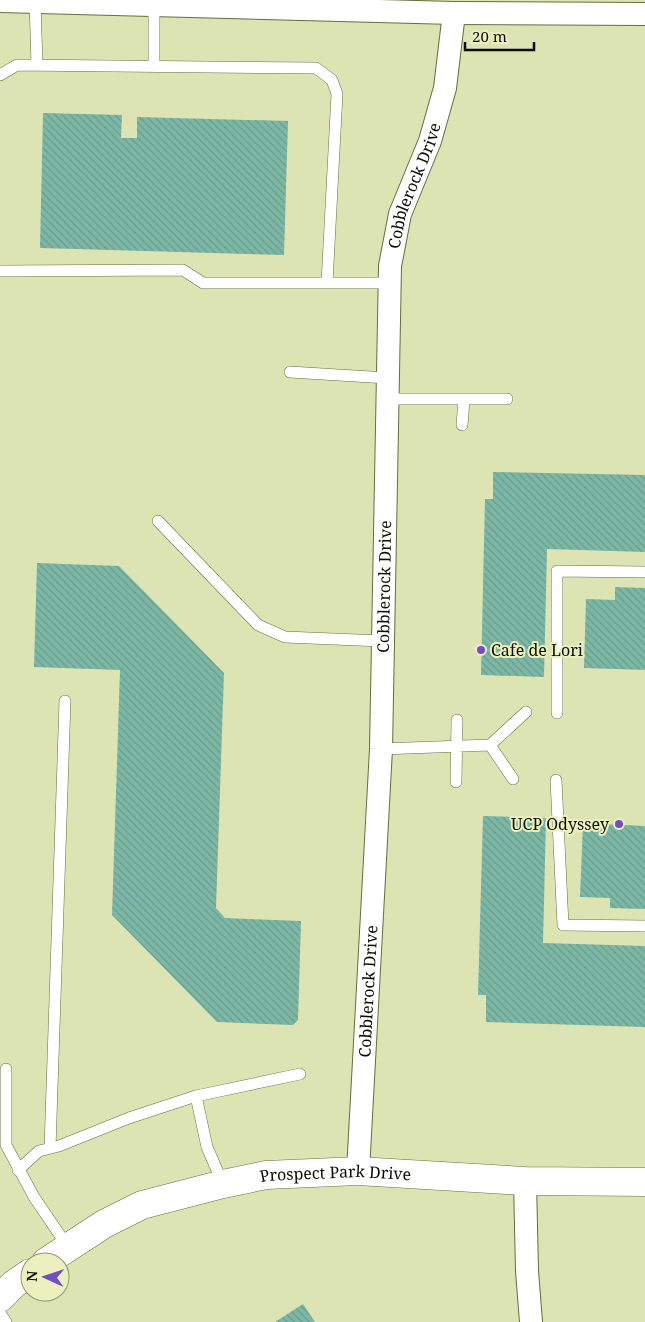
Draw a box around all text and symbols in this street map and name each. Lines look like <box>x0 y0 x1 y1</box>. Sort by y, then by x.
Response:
scale bar <box>465 20 534 52</box>
text: 20 m <box>472 26 507 46</box>
street label: Cobblerock Drive <box>383 120 446 250</box>
street label: Cobblerock Drive <box>372 520 396 653</box>
place label: Cafe de Lori <box>491 639 583 661</box>
marker: Cafe de Lori <box>475 644 487 656</box>
place label: UCP Odyssey <box>511 813 610 835</box>
marker: UCP Odyssey <box>613 818 625 830</box>
street label: Cobblerock Drive <box>353 924 382 1058</box>
street label: Prospect Park Drive <box>258 1160 412 1187</box>
north arrow <box>20 1252 70 1302</box>
text: N <box>22 1270 41 1282</box>

